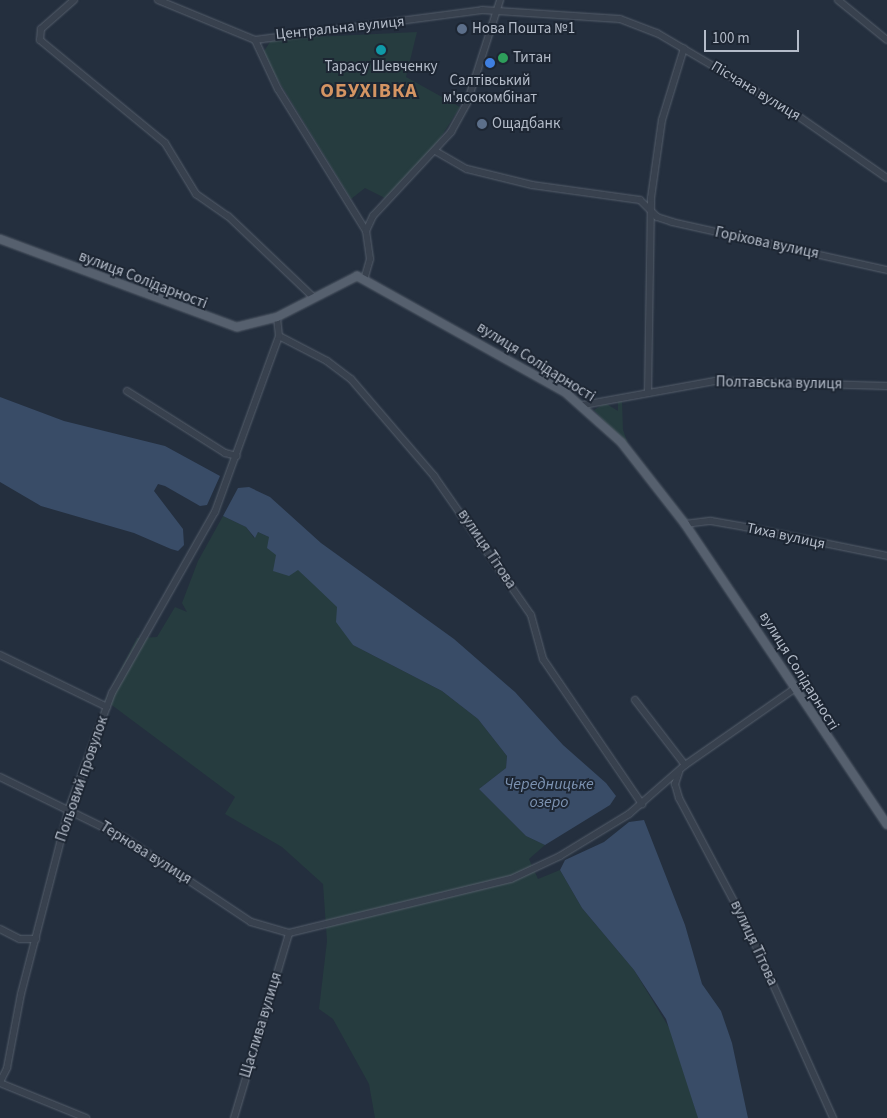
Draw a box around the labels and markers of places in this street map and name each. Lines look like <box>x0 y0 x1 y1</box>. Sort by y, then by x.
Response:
place label: Нова Пошта №1 <box>472 20 575 38</box>
marker: Нова Пошта №1 <box>456 23 468 35</box>
marker: Тарасу Шевченку <box>375 44 387 56</box>
place label: Титан <box>513 49 551 67</box>
marker: Титан <box>497 52 509 64</box>
marker: Салтівський м'ясокомбінат <box>484 57 496 69</box>
place label: Тарасу Шевченку <box>325 58 437 76</box>
place label: Салтівський м'ясокомбінат <box>443 71 537 106</box>
place label: Ощадбанк <box>492 115 560 133</box>
marker: Ощадбанк <box>476 118 488 130</box>

